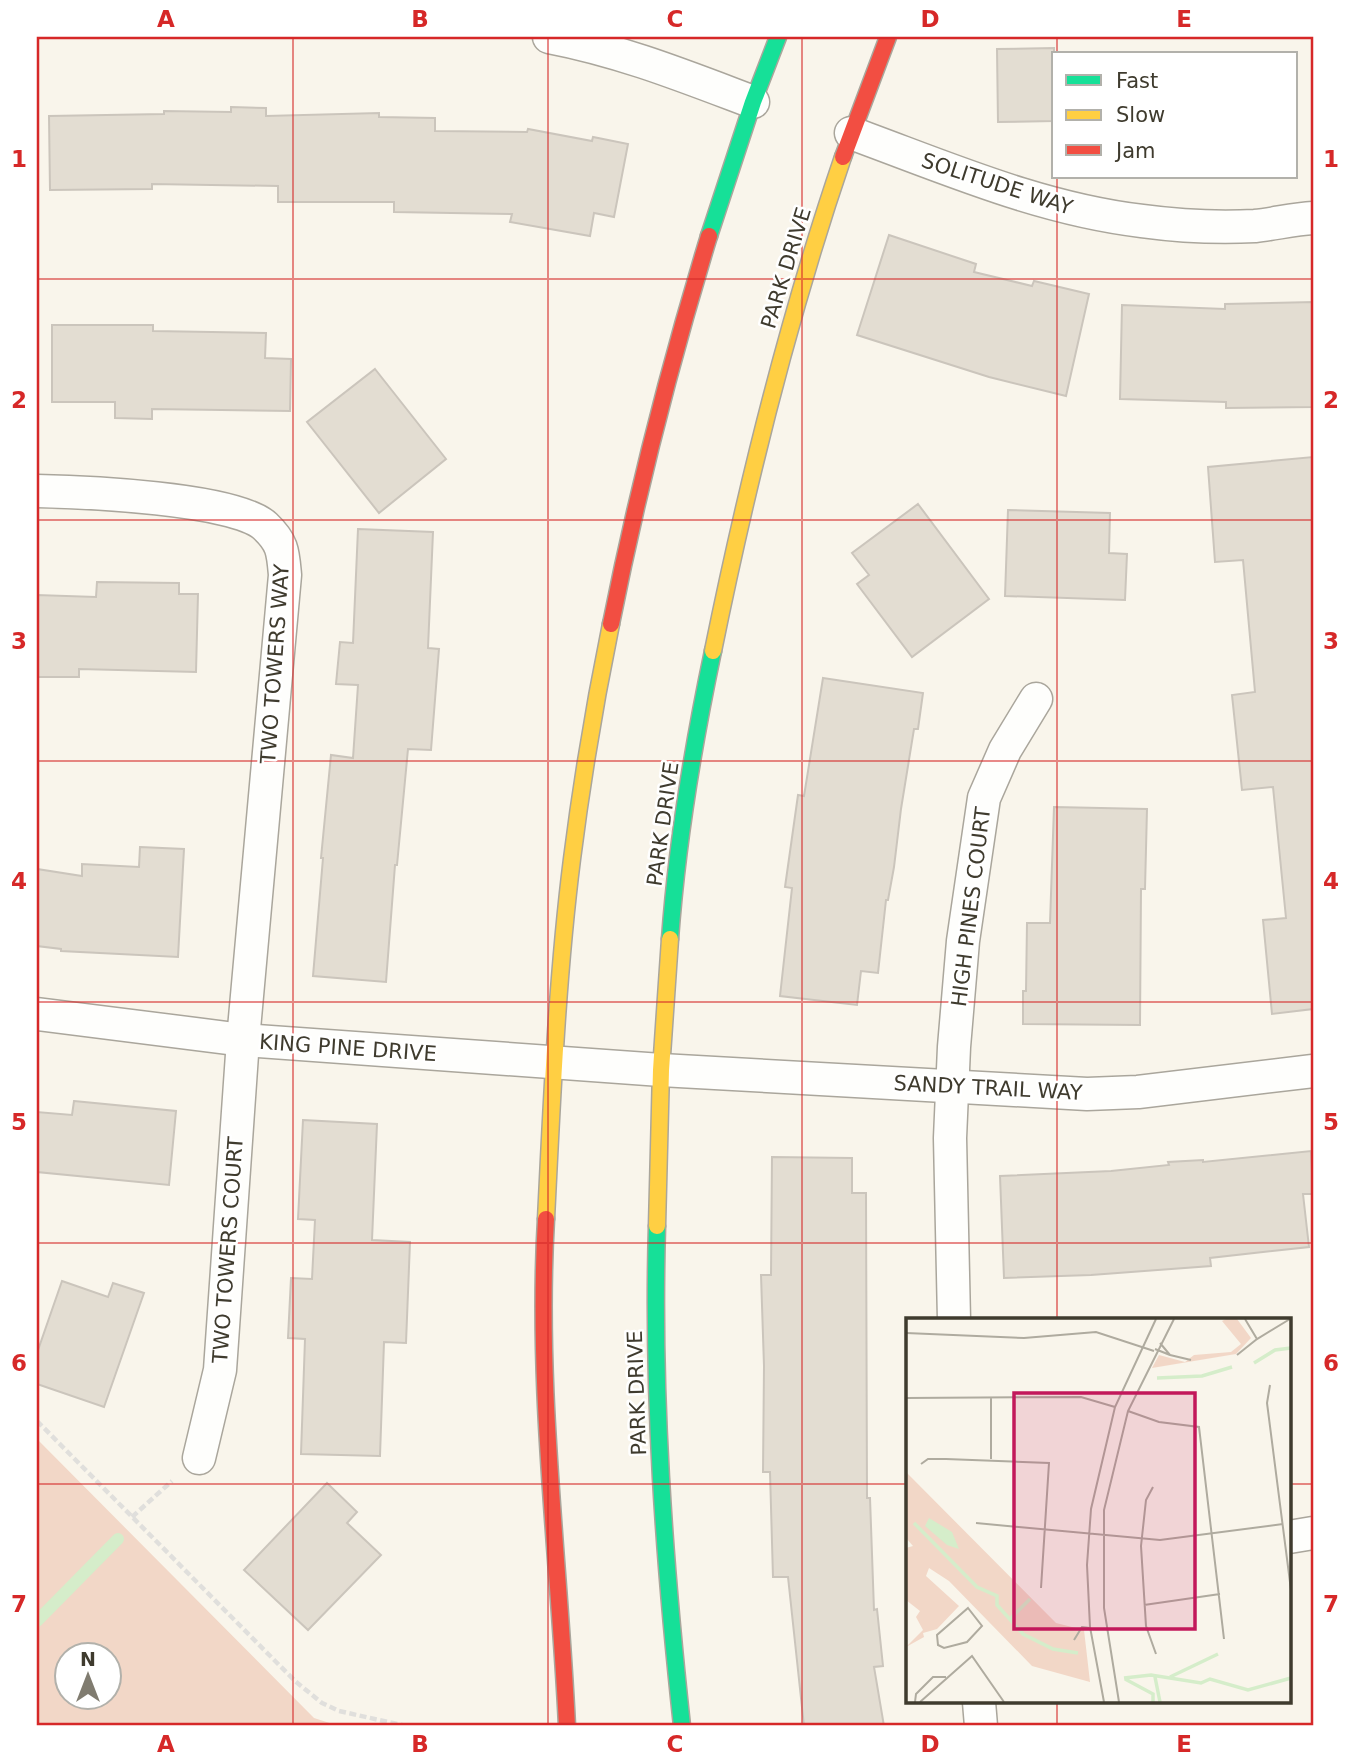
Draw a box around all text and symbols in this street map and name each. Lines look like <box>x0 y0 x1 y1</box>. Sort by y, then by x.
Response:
text: A <box>157 6 175 32</box>
text: B <box>411 6 429 32</box>
text: C <box>667 6 683 32</box>
text: D <box>920 6 940 32</box>
text: E <box>1176 6 1192 32</box>
legend <box>1052 52 1298 178</box>
text: Fast <box>1116 69 1158 93</box>
text: Slow <box>1116 103 1165 127</box>
text: Jam <box>1114 139 1156 163</box>
text: 1 <box>11 146 27 172</box>
text: 1 <box>1323 146 1339 172</box>
street label: SOLITUDE WAY <box>919 148 1076 220</box>
street label: PARK DRIVE <box>756 205 816 331</box>
text: 2 <box>11 387 27 413</box>
text: 2 <box>1323 387 1339 413</box>
street label: TWO TOWERS WAY <box>256 563 294 766</box>
text: 3 <box>11 628 27 654</box>
text: 3 <box>1323 628 1339 654</box>
street label: PARK DRIVE <box>642 760 684 888</box>
street label: HIGH PINES COURT <box>947 806 995 1008</box>
text: 4 <box>11 868 27 894</box>
text: 4 <box>1323 868 1339 894</box>
street label: KING PINE DRIVE <box>259 1030 437 1066</box>
street label: SANDY TRAIL WAY <box>893 1071 1083 1105</box>
text: 5 <box>11 1109 27 1135</box>
text: 5 <box>1323 1109 1339 1135</box>
street label: TWO TOWERS COURT <box>208 1136 248 1365</box>
inset map <box>906 1318 1290 1704</box>
street label: PARK DRIVE <box>623 1330 651 1456</box>
text: 6 <box>11 1350 27 1376</box>
text: 6 <box>1323 1350 1339 1376</box>
text: 7 <box>11 1591 27 1617</box>
text: 7 <box>1323 1591 1339 1617</box>
north arrow <box>52 1640 122 1710</box>
text: N <box>80 1648 96 1670</box>
text: A <box>157 1731 175 1757</box>
text: B <box>411 1731 429 1757</box>
text: C <box>667 1731 683 1757</box>
text: D <box>920 1731 940 1757</box>
text: E <box>1176 1731 1192 1757</box>

